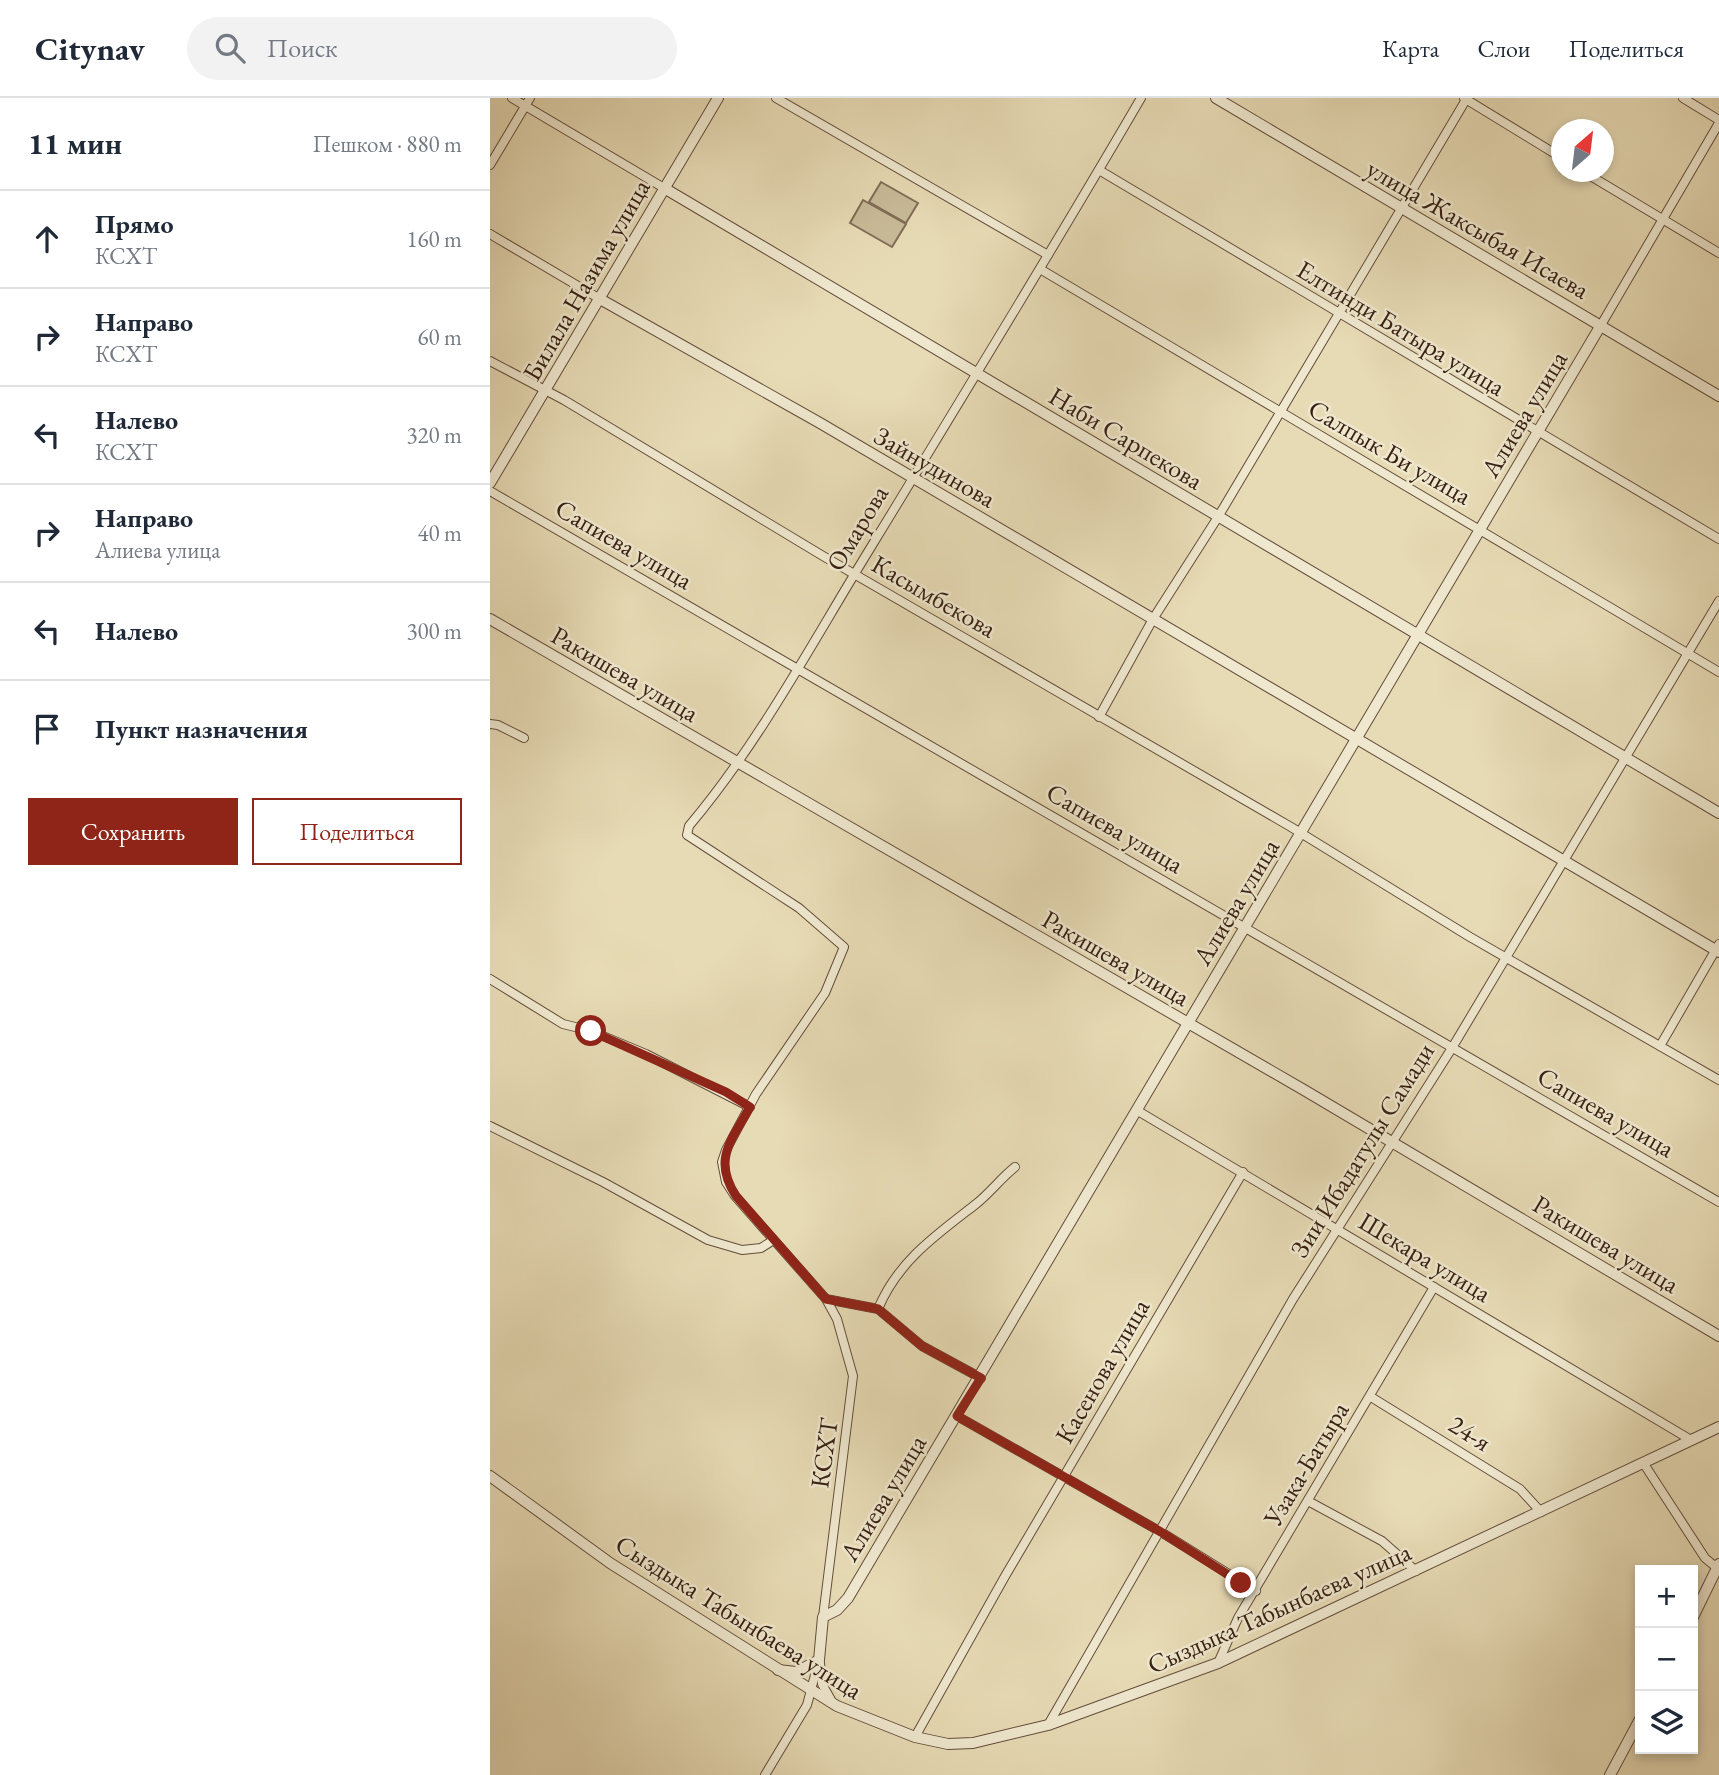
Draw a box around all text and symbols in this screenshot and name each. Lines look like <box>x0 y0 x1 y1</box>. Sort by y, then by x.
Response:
search box <box>187 17 677 80</box>
text: Citynav <box>35 27 145 70</box>
icon: search <box>211 29 249 67</box>
text: Поиск <box>267 31 337 65</box>
text: Карта <box>1382 33 1439 64</box>
text: Слои <box>1477 33 1531 64</box>
text: Поделиться <box>1569 33 1684 64</box>
north arrow <box>1551 119 1614 182</box>
text: 11 мин <box>28 124 122 163</box>
text: Пешком · 880 m <box>313 129 462 159</box>
street label: улица Жаксыбая Исаева <box>1360 151 1596 307</box>
street label: Билала Назима улица <box>514 173 658 387</box>
text: Прямо <box>95 207 174 241</box>
icon: ahead <box>28 220 66 258</box>
text: 160 m <box>406 224 462 254</box>
text: КСХТ <box>95 241 157 271</box>
street label: Елтинди Батыра улица <box>1291 252 1512 404</box>
text: Направо <box>95 305 193 339</box>
icon: right <box>28 318 66 356</box>
text: 60 m <box>417 322 462 352</box>
text: КСХТ <box>95 339 157 369</box>
street label: Алиева улица <box>1472 344 1575 484</box>
street label: Наби Сарпекова <box>1043 379 1210 498</box>
street label: Салпык Би улица <box>1302 392 1478 513</box>
text: Налево <box>95 403 178 437</box>
icon: left <box>28 416 66 454</box>
street label: Зайнудинова <box>868 419 1003 516</box>
text: 320 m <box>406 420 462 450</box>
text: КСХТ <box>95 437 157 467</box>
street label: Омарова <box>818 478 896 577</box>
street label: Сапиева улица <box>549 491 699 597</box>
text: Направо <box>95 501 193 535</box>
icon: right <box>28 514 66 552</box>
text: 40 m <box>417 518 462 548</box>
text: Алиева улица <box>95 535 220 565</box>
street label: Касымбекова <box>866 547 1003 646</box>
icon: left <box>28 612 66 650</box>
text: Налево <box>95 614 178 648</box>
text: 300 m <box>406 616 462 646</box>
street label: Ракишева улица <box>545 618 705 730</box>
icon: arrive <box>28 710 66 748</box>
text: Пункт назначения <box>95 712 308 746</box>
street label: Сапиева улица <box>1040 775 1190 881</box>
button: Сохранить <box>28 798 238 865</box>
button: Поделиться <box>252 798 462 865</box>
street label: Алиева улица <box>1184 832 1287 972</box>
street label: Ракишева улица <box>1036 902 1196 1014</box>
route start <box>575 1015 606 1046</box>
street label: Зии Ибадатулы Самади <box>1282 1036 1442 1264</box>
street label: Сапиева улица <box>1531 1059 1681 1165</box>
street label: Ракишева улица <box>1527 1187 1686 1301</box>
street label: Шекара улица <box>1353 1204 1498 1310</box>
street label: Касенова улица <box>1047 1292 1157 1449</box>
street label: Узака-Батыра <box>1255 1395 1357 1533</box>
street label: 24-я <box>1442 1407 1498 1459</box>
street label: КСХТ <box>802 1415 846 1490</box>
street label: Алиева улица <box>831 1428 934 1568</box>
street label: Сыздыка Табынбаева улица <box>609 1527 869 1707</box>
street label: Сыздыка Табынбаева улица <box>1142 1534 1417 1682</box>
map controls <box>1635 1565 1698 1754</box>
button: + <box>1635 1565 1698 1628</box>
route end <box>1225 1567 1256 1598</box>
button: − <box>1635 1628 1698 1691</box>
button: layers <box>1635 1691 1698 1754</box>

